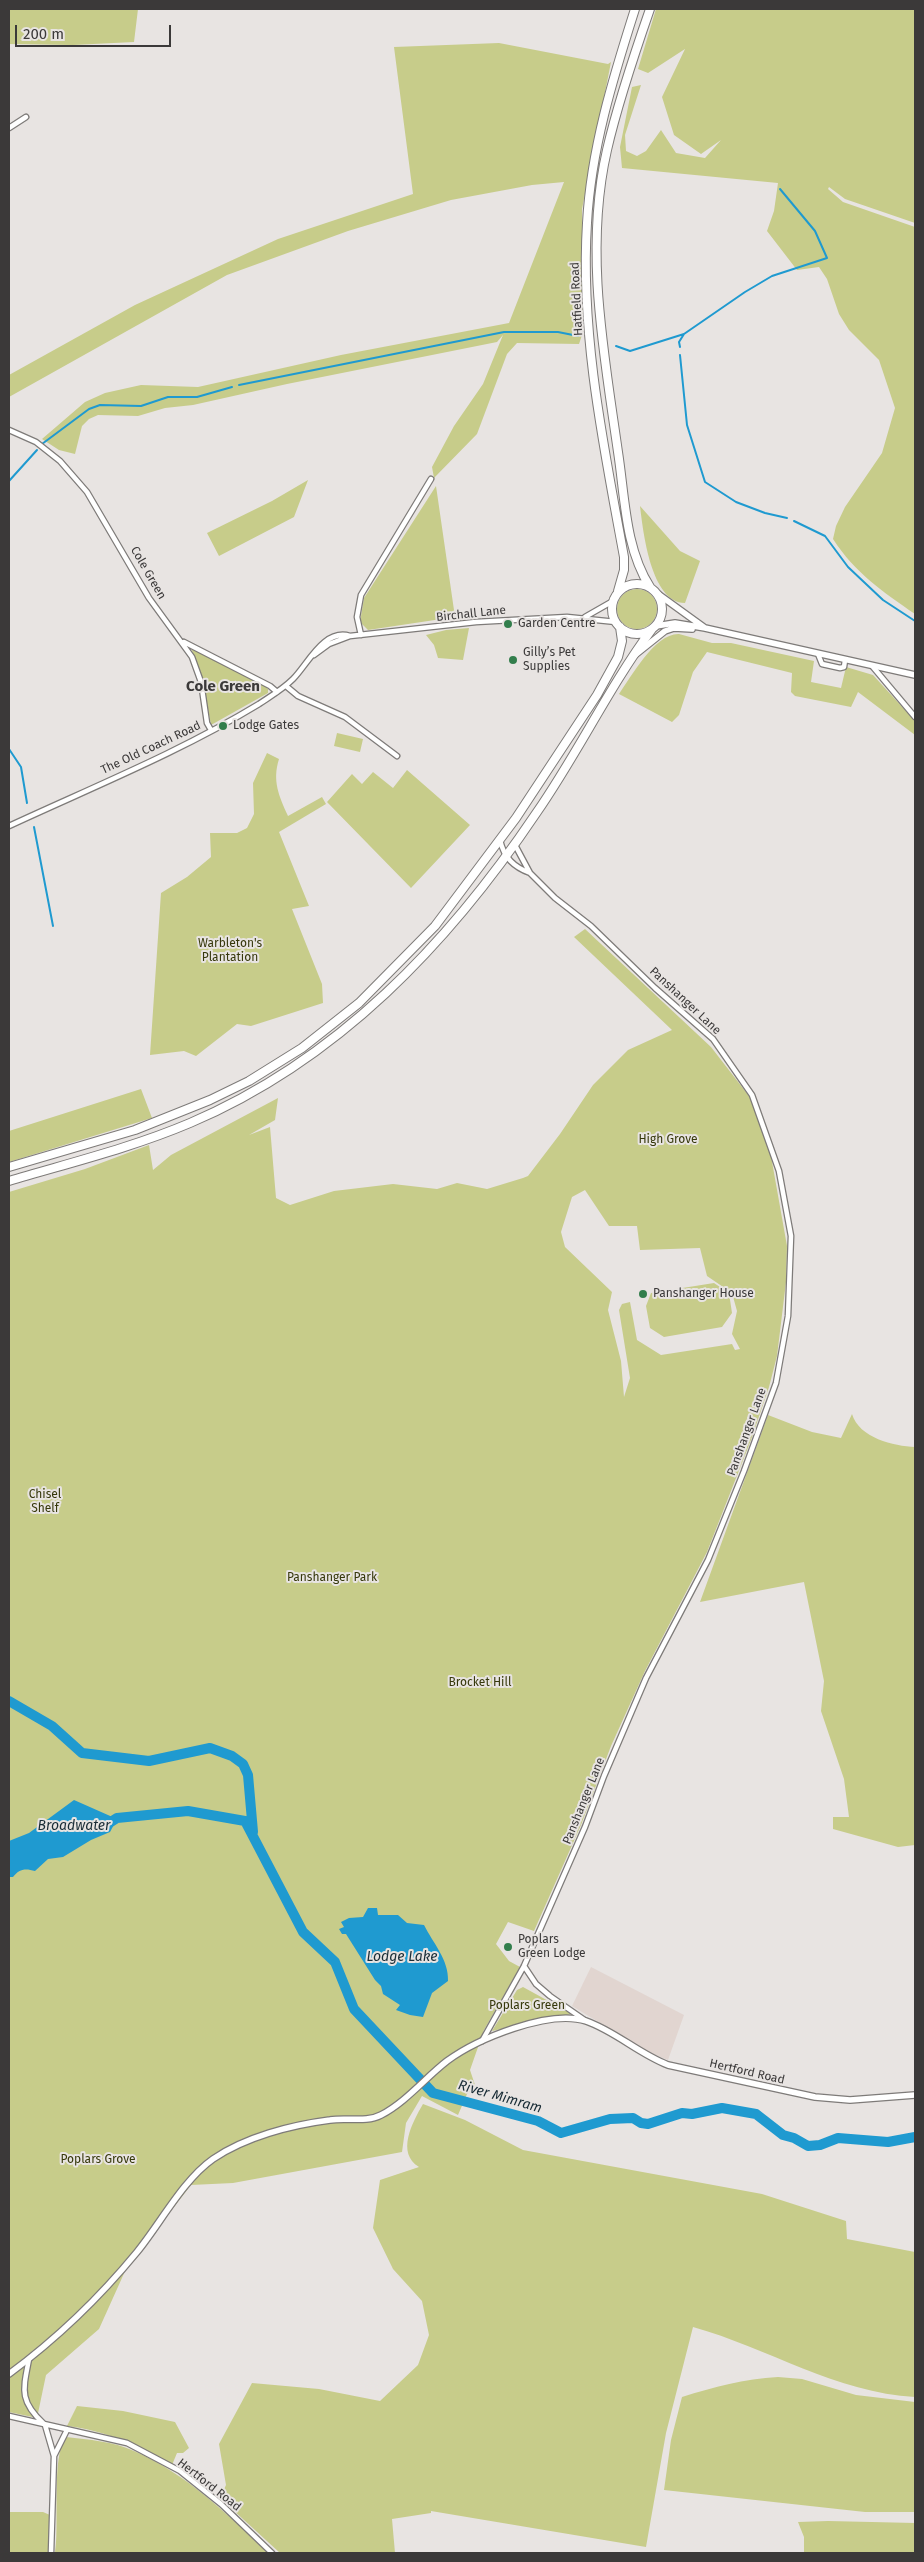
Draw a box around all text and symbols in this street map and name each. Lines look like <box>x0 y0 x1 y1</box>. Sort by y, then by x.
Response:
scale bar <box>18 15 174 47</box>
text: 200 m <box>23 25 64 43</box>
street label: Hatfield Road <box>568 262 586 336</box>
street label: Cole Green <box>127 544 169 602</box>
street label: Birchall Lane <box>435 603 507 625</box>
place label: Garden Centre <box>518 617 595 631</box>
marker: Garden Centre <box>502 618 514 630</box>
place label: Gilly’s Pet Supplies <box>523 646 576 674</box>
marker: Gilly’s Pet Supplies <box>507 654 519 666</box>
district label: Cole Green <box>186 678 260 696</box>
street label: The Old Coach Road <box>99 719 203 777</box>
place label: Lodge Gates <box>233 719 299 733</box>
marker: Lodge Gates <box>217 720 229 732</box>
park label: Warbleton's Plantation <box>198 937 262 965</box>
street label: Panshanger Lane <box>646 964 724 1038</box>
park label: High Grove <box>638 1133 698 1147</box>
place label: Panshanger House <box>653 1287 754 1301</box>
marker: Panshanger House <box>637 1288 649 1300</box>
street label: Panshanger Lane <box>724 1386 770 1478</box>
park label: Chisel Shelf <box>29 1488 61 1516</box>
park label: Panshanger Park <box>287 1571 377 1585</box>
park label: Brocket Hill <box>449 1676 511 1690</box>
street label: Panshanger Lane <box>560 1755 608 1847</box>
water label: Broadwater <box>38 1818 110 1834</box>
place label: Poplars Green Lodge <box>518 1933 586 1961</box>
marker: Poplars Green Lodge <box>502 1941 514 1953</box>
water label: Lodge Lake <box>366 1949 438 1965</box>
park label: Poplars Green <box>489 1999 565 2013</box>
street label: Hertford Road <box>708 2056 786 2088</box>
water label: River Mimram <box>456 2077 544 2117</box>
park label: Poplars Grove <box>60 2153 136 2167</box>
street label: Hertford Road <box>174 2456 244 2514</box>

